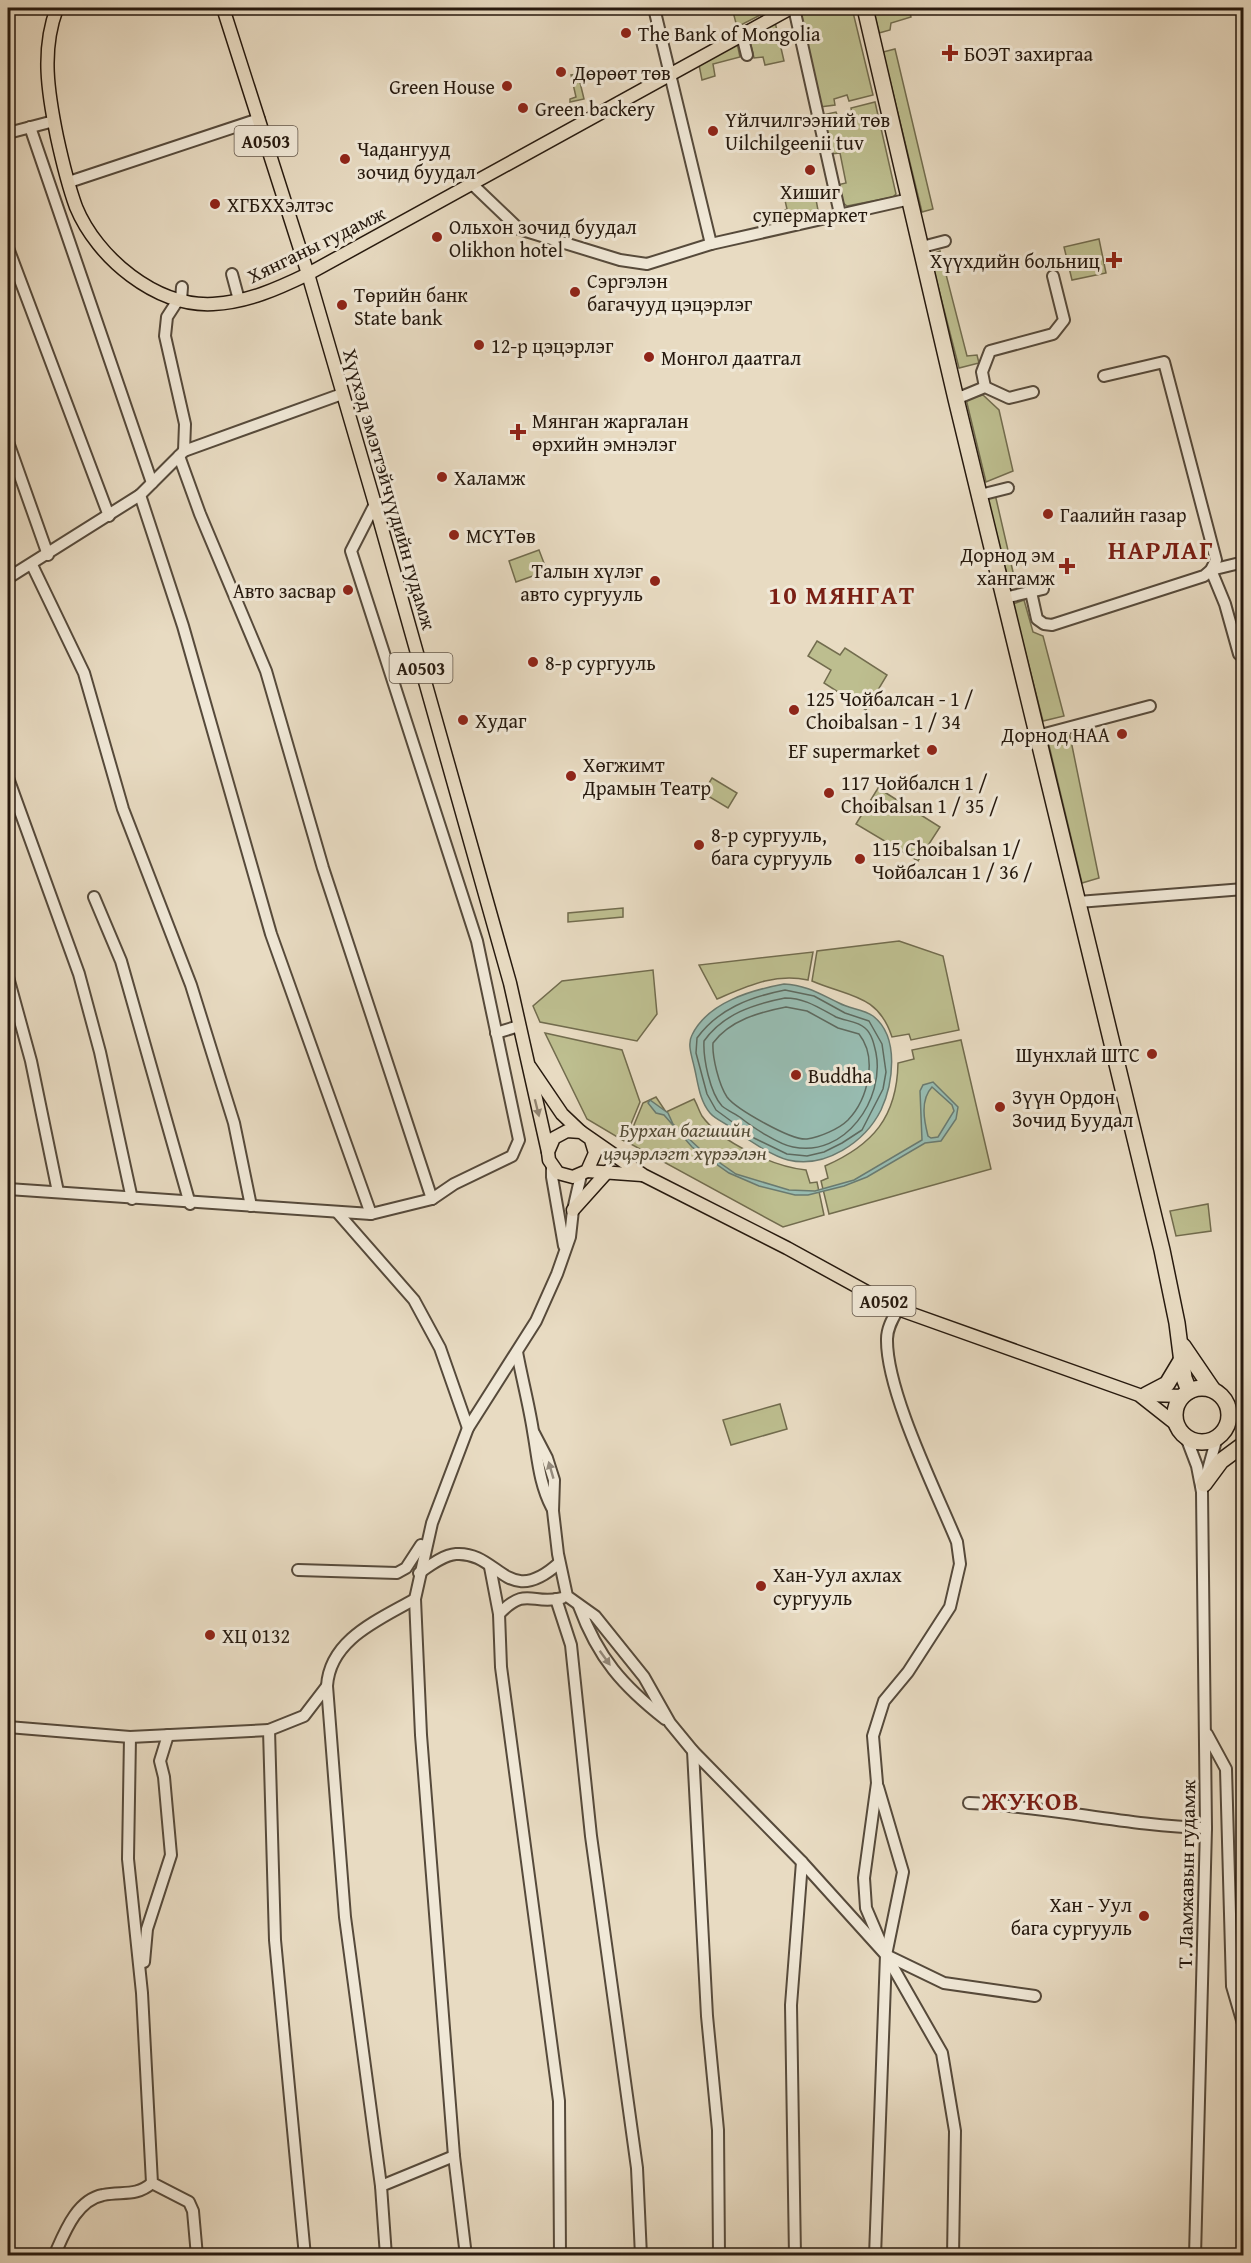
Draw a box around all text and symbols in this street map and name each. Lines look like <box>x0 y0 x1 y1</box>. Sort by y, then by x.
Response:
place label: The Bank of Mongolia <box>638 19 821 48</box>
marker: The Bank of Mongolia <box>619 26 633 40</box>
place label: БОЭТ захиргаа <box>964 39 1094 68</box>
marker: БОЭТ захиргаа <box>941 44 959 62</box>
place label: Дөрөөт төв <box>572 58 671 87</box>
marker: Дөрөөт төв <box>554 65 568 79</box>
place label: Green House <box>389 72 495 101</box>
marker: Green House <box>500 79 514 93</box>
place label: Green backery <box>535 94 655 123</box>
marker: Green backery <box>516 101 530 115</box>
place label: Үйлчилгээний төв Uilchilgeenii tuv <box>725 105 890 157</box>
marker: Үйлчилгээний төв Uilchilgeenii tuv <box>706 124 720 138</box>
road number: A0503 <box>234 126 298 156</box>
place label: Чадангууд зочид буудал <box>357 134 476 186</box>
marker: Чадангууд зочид буудал <box>338 152 352 166</box>
marker: Хишиг супермаркет <box>803 163 817 177</box>
place label: Хишиг супермаркет <box>753 177 868 229</box>
place label: ХГБХХэлтэс <box>227 190 334 219</box>
marker: ХГБХХэлтэс <box>208 197 222 211</box>
street label: Хянганы гудамж <box>242 198 390 290</box>
place label: Ольхон зочид буудал Olikhon hotel <box>449 212 637 264</box>
marker: Ольхон зочид буудал Olikhon hotel <box>430 230 444 244</box>
place label: Хүүхдийн больниц <box>930 246 1101 275</box>
marker: Хүүхдийн больниц <box>1105 251 1123 269</box>
place label: Сэргэлэн багачууд цэцэрлэг <box>587 266 753 318</box>
place label: Төрийн банк State bank <box>354 280 468 332</box>
marker: Сэргэлэн багачууд цэцэрлэг <box>568 285 582 299</box>
marker: Төрийн банк State bank <box>335 298 349 312</box>
place label: 12-р цэцэрлэг <box>491 331 614 360</box>
marker: 12-р цэцэрлэг <box>472 338 486 352</box>
place label: Монгол даатгал <box>661 343 801 372</box>
street label: Хүүхэд эмэгтэйчүүдийн гудамж <box>336 345 444 633</box>
marker: Монгол даатгал <box>642 350 656 364</box>
place label: Мянган жаргалан өрхийн эмнэлэг <box>532 406 689 458</box>
marker: Мянган жаргалан өрхийн эмнэлэг <box>509 423 527 441</box>
place label: Халамж <box>454 463 526 492</box>
marker: Халамж <box>435 470 449 484</box>
place label: Гаалийн газар <box>1060 500 1187 529</box>
marker: Гаалийн газар <box>1041 507 1055 521</box>
place label: МСҮТөв <box>466 521 536 550</box>
marker: МСҮТөв <box>447 528 461 542</box>
district label: НАРЛАГ <box>1108 530 1214 569</box>
place label: Дорнод эм хангамж <box>959 540 1055 592</box>
place label: Талын хүлэг авто сургууль <box>520 556 644 608</box>
marker: Дорнод эм хангамж <box>1060 559 1074 573</box>
marker: Талын хүлэг авто сургууль <box>648 574 662 588</box>
district label: 10 МЯНГАТ <box>768 575 916 614</box>
place label: Авто засвар <box>233 576 336 605</box>
marker: Авто засвар <box>341 583 355 597</box>
place label: 8-р сургууль <box>545 648 656 677</box>
road number: A0503 <box>390 653 452 683</box>
marker: 8-р сургууль <box>526 655 540 669</box>
place label: 125 Чойбалсан - 1 / Choibalsan - 1 / 34 <box>806 684 974 736</box>
marker: 125 Чойбалсан - 1 / Choibalsan - 1 / 34 <box>787 703 801 717</box>
place label: Худаг <box>475 706 527 735</box>
marker: Худаг <box>456 713 470 727</box>
place label: Дорнод НАА <box>1001 720 1110 749</box>
marker: Дорнод НАА <box>1115 727 1129 741</box>
place label: EF supermarket <box>788 736 920 765</box>
marker: EF supermarket <box>925 743 939 757</box>
place label: Хөгжимт Драмын Театр <box>582 750 711 802</box>
place label: 117 Чойбалсн 1 / Choibalsan 1 / 35 / <box>841 768 998 820</box>
marker: Хөгжимт Драмын Театр <box>564 769 578 783</box>
marker: 117 Чойбалсн 1 / Choibalsan 1 / 35 / <box>822 786 836 800</box>
place label: 8-р сургууль, бага сургууль <box>711 820 832 872</box>
place label: 115 Choibalsan 1/ Чойбалсан 1 / 36 / <box>872 834 1032 886</box>
marker: 8-р сургууль, бага сургууль <box>692 838 706 852</box>
marker: 115 Choibalsan 1/ Чойбалсан 1 / 36 / <box>853 852 867 866</box>
place label: Шунхлай ШТС <box>1016 1040 1140 1069</box>
marker: Шунхлай ШТС <box>1145 1047 1159 1061</box>
place label: Buddha <box>808 1061 873 1090</box>
marker: Buddha <box>789 1068 803 1082</box>
place label: Зүүн Ордон Зочид Буудал <box>1012 1082 1134 1134</box>
one-way arrow <box>532 1099 542 1117</box>
marker: Зүүн Ордон Зочид Буудал <box>993 1100 1007 1114</box>
park label: Бурхан багшийн цэцэрлэгт хүрээлэн <box>603 1115 767 1167</box>
road number: A0502 <box>852 1286 916 1316</box>
one-way arrow <box>546 1461 555 1479</box>
place label: Хан-Уул ахлах сургууль <box>773 1560 902 1612</box>
marker: Хан-Уул ахлах сургууль <box>754 1579 768 1593</box>
place label: ХЦ 0132 <box>222 1621 290 1650</box>
marker: ХЦ 0132 <box>203 1628 217 1642</box>
one-way arrow <box>599 1650 611 1666</box>
street label: Т. Ламжавын гудамж <box>1170 1779 1202 1969</box>
district label: ЖУКОВ <box>981 1781 1080 1820</box>
place label: Хан - Уул бага сургууль <box>1011 1890 1132 1942</box>
marker: Хан - Уул бага сургууль <box>1137 1909 1151 1923</box>

